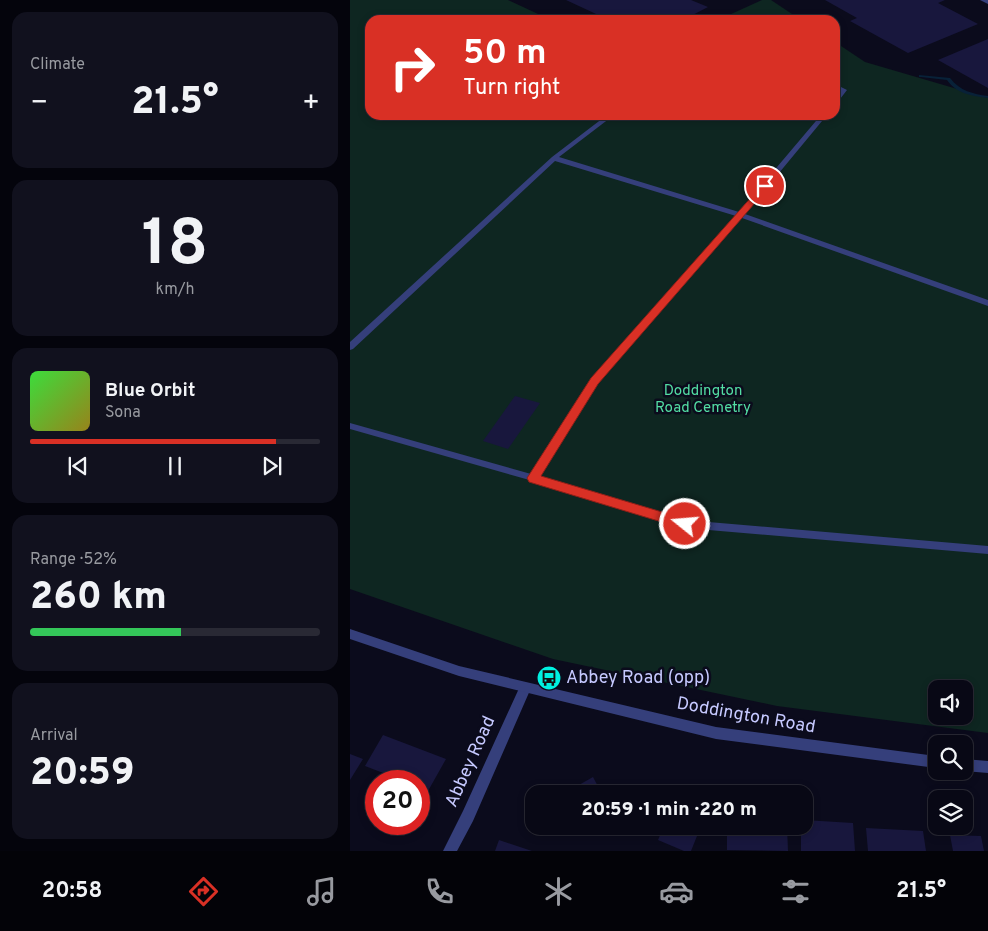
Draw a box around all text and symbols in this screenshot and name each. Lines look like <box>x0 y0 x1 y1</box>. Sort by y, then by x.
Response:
text: 50 m <box>463 32 547 76</box>
icon: right <box>380 35 445 100</box>
text: Climate <box>30 55 85 75</box>
text: Turn right <box>463 75 560 102</box>
text: 21.5° <box>131 79 219 128</box>
text: − <box>30 86 48 122</box>
text: + <box>302 86 320 122</box>
pin <box>744 165 786 207</box>
icon: arrive <box>751 172 779 200</box>
text: 18 <box>142 206 208 288</box>
text: km/h <box>156 280 194 300</box>
text: Blue Orbit <box>105 379 195 403</box>
park label: Doddington Road Cemetry <box>655 382 751 418</box>
text: Sona <box>105 403 141 423</box>
icon: previous <box>64 452 92 480</box>
icon: pause <box>161 452 189 480</box>
icon: next <box>258 452 286 480</box>
position arrow <box>658 497 710 549</box>
text: Range · 52% <box>30 550 117 570</box>
text: 260 km <box>30 574 167 623</box>
bus stop icon: Abbey Road (opp) <box>536 665 562 691</box>
place label: Abbey Road (opp) <box>566 667 710 690</box>
map controls <box>928 680 973 835</box>
button: sound <box>928 680 973 725</box>
street label: Doddington Road <box>675 692 817 740</box>
street label: Abbey Road <box>441 713 501 811</box>
text: Arrival <box>30 726 78 746</box>
button: search <box>928 735 973 780</box>
text: 20:59 <box>30 750 135 799</box>
speed limit sign: 20 <box>365 770 430 835</box>
button: layers <box>928 790 973 835</box>
text: 20:59 · 1 min · 220 m <box>581 798 757 822</box>
icon: directions <box>186 874 221 909</box>
icon: music <box>304 874 339 909</box>
icon: phone <box>422 874 457 909</box>
icon: climate <box>541 874 576 909</box>
icon: car <box>659 874 694 909</box>
icon: filters <box>778 874 813 909</box>
text: 20:58 <box>42 878 102 905</box>
text: 21.5° <box>896 878 946 905</box>

